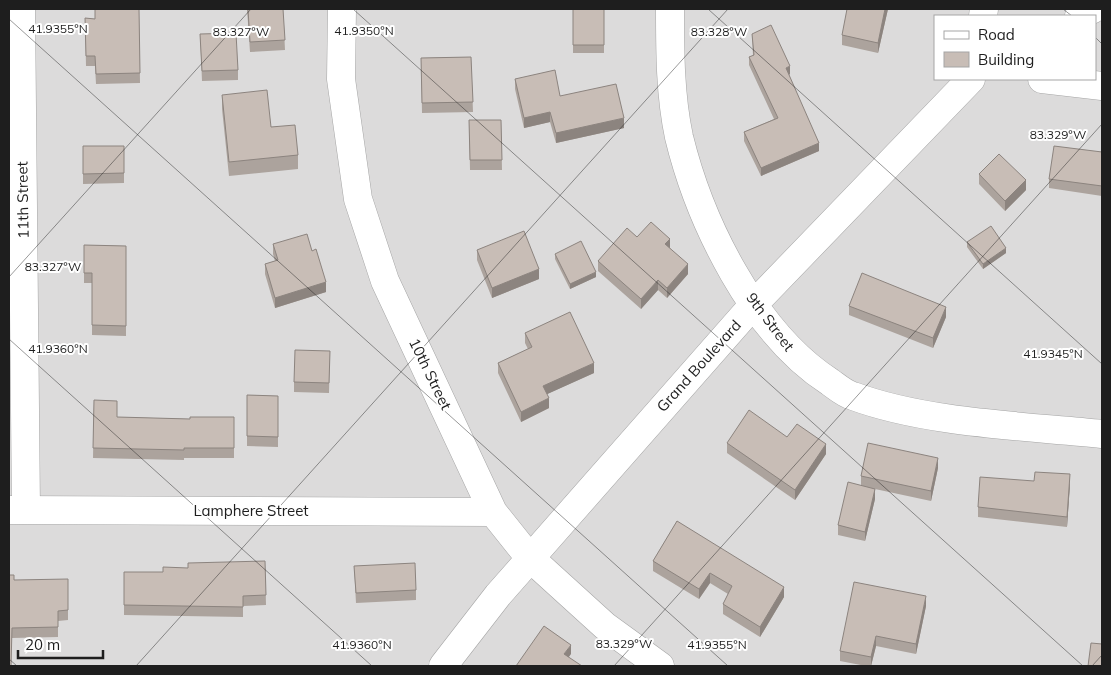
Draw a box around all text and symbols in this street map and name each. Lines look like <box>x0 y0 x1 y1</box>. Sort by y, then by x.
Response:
legend <box>934 15 1096 80</box>
text: 41.9355°N <box>28 21 88 36</box>
text: 41.9350°N <box>334 23 394 38</box>
text: 83.327°W <box>213 24 269 39</box>
text: 83.328°W <box>691 24 747 39</box>
text: Road <box>978 25 1015 44</box>
text: Building <box>978 50 1034 69</box>
text: 83.329°W <box>1030 127 1086 142</box>
street label: 11th Street <box>12 161 33 239</box>
text: 83.327°W <box>25 259 81 274</box>
street label: 9th Street <box>742 289 799 355</box>
street label: Grand Boulevard <box>652 316 745 416</box>
street label: 10th Street <box>405 335 456 413</box>
text: 41.9360°N <box>28 341 88 356</box>
text: 41.9345°N <box>1023 346 1083 361</box>
street label: Lamphere Street <box>193 501 309 520</box>
scale bar <box>18 628 102 660</box>
text: 20 m <box>25 635 60 654</box>
text: 83.329°W <box>596 636 652 651</box>
text: 41.9360°N <box>332 637 392 652</box>
text: 41.9355°N <box>687 637 747 652</box>

